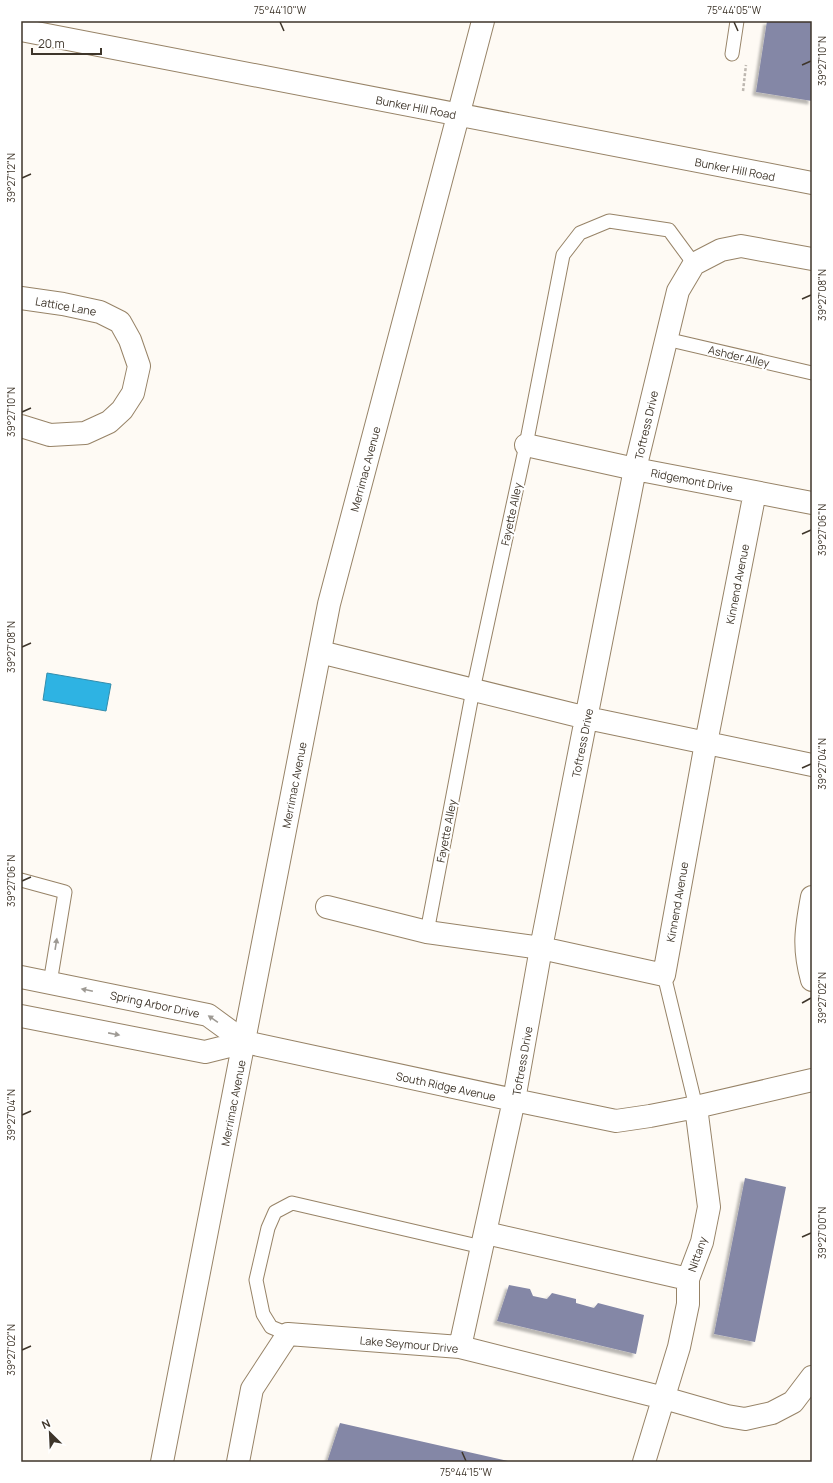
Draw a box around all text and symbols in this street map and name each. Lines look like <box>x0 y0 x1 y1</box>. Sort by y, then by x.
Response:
text: 75°44'10"W <box>254 3 307 17</box>
text: 75°44'05"W <box>707 3 762 17</box>
scale bar <box>32 30 101 56</box>
text: 20 m <box>38 35 65 52</box>
text: 39°27'10"N <box>815 36 829 86</box>
street label: Bunker Hill Road <box>375 92 457 122</box>
text: 39°27'12"N <box>4 153 18 203</box>
street label: Bunker Hill Road <box>694 154 776 184</box>
text: 39°27'08"N <box>815 269 829 321</box>
street label: Lattice Lane <box>34 293 98 319</box>
street label: Ashder Alley <box>707 342 771 370</box>
text: 39°27'10"N <box>4 387 18 437</box>
street label: Toftress Drive <box>631 389 661 461</box>
street label: Merrimac Avenue <box>346 424 384 513</box>
street label: Ridgemont Drive <box>650 465 735 495</box>
street label: Fayette Alley <box>497 481 525 547</box>
text: 39°27'06"N <box>815 504 829 556</box>
street label: Kinnend Avenue <box>722 542 752 625</box>
text: 39°27'08"N <box>4 621 18 673</box>
street label: Toftress Drive <box>568 707 596 779</box>
text: 39°27'04"N <box>815 738 829 790</box>
street label: Merrimac Avenue <box>278 740 310 829</box>
street label: Fayette Alley <box>433 798 460 864</box>
text: 39°27'06"N <box>4 855 18 907</box>
street label: Kinnend Avenue <box>663 860 692 943</box>
one-way arrow <box>53 938 59 950</box>
text: 39°27'02"N <box>815 972 829 1024</box>
one-way arrow <box>81 987 93 993</box>
street label: Spring Arbor Drive <box>109 987 202 1021</box>
one-way arrow <box>208 1015 219 1023</box>
street label: Toftress Drive <box>509 1025 536 1097</box>
one-way arrow <box>108 1032 120 1038</box>
street label: Merrimac Avenue <box>217 1058 249 1147</box>
street label: South Ridge Avenue <box>395 1068 498 1104</box>
text: 39°27'04"N <box>4 1089 18 1141</box>
text: 39°27'00"N <box>815 1207 829 1259</box>
street label: Nittany <box>684 1234 710 1274</box>
text: 39°27'02"N <box>4 1324 18 1376</box>
street label: Lake Seymour Drive <box>359 1332 459 1356</box>
north arrow <box>30 1413 70 1453</box>
text: N <box>39 1415 52 1432</box>
text: 75°44'15"W <box>440 1465 493 1479</box>

